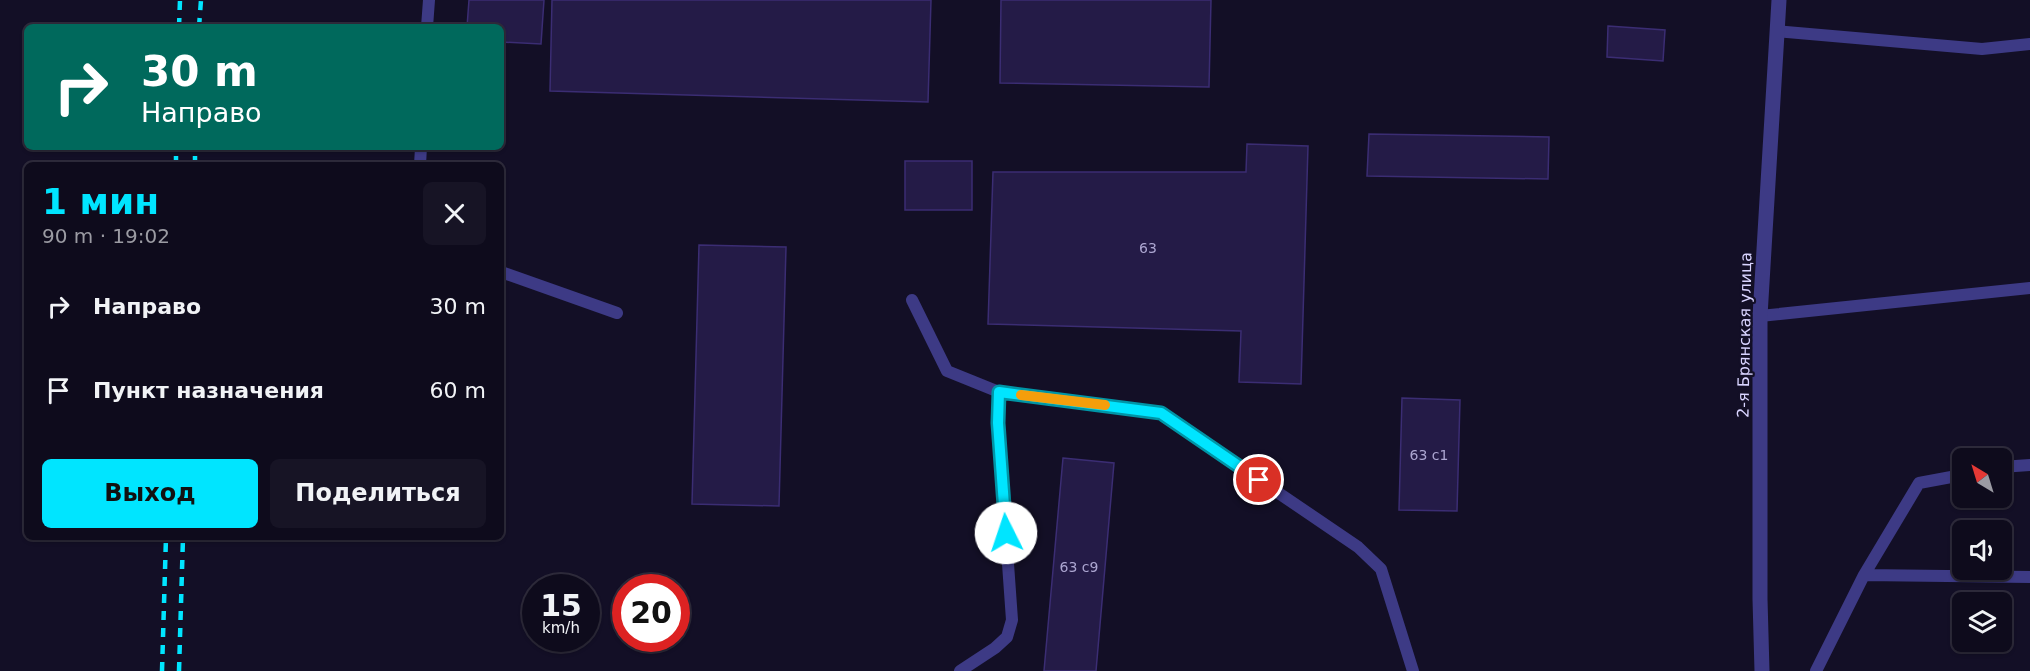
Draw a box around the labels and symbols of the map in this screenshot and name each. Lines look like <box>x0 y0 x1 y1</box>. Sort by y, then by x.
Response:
house number: 63 <box>1139 240 1157 256</box>
street label: 2-я Брянская улица <box>1734 252 1755 418</box>
house number: 63 с1 <box>1410 447 1448 463</box>
north arrow <box>1952 448 2012 508</box>
pin <box>1233 454 1284 505</box>
position arrow <box>974 501 1038 565</box>
house number: 63 с9 <box>1060 559 1098 575</box>
speed limit sign: 20 <box>612 574 690 652</box>

